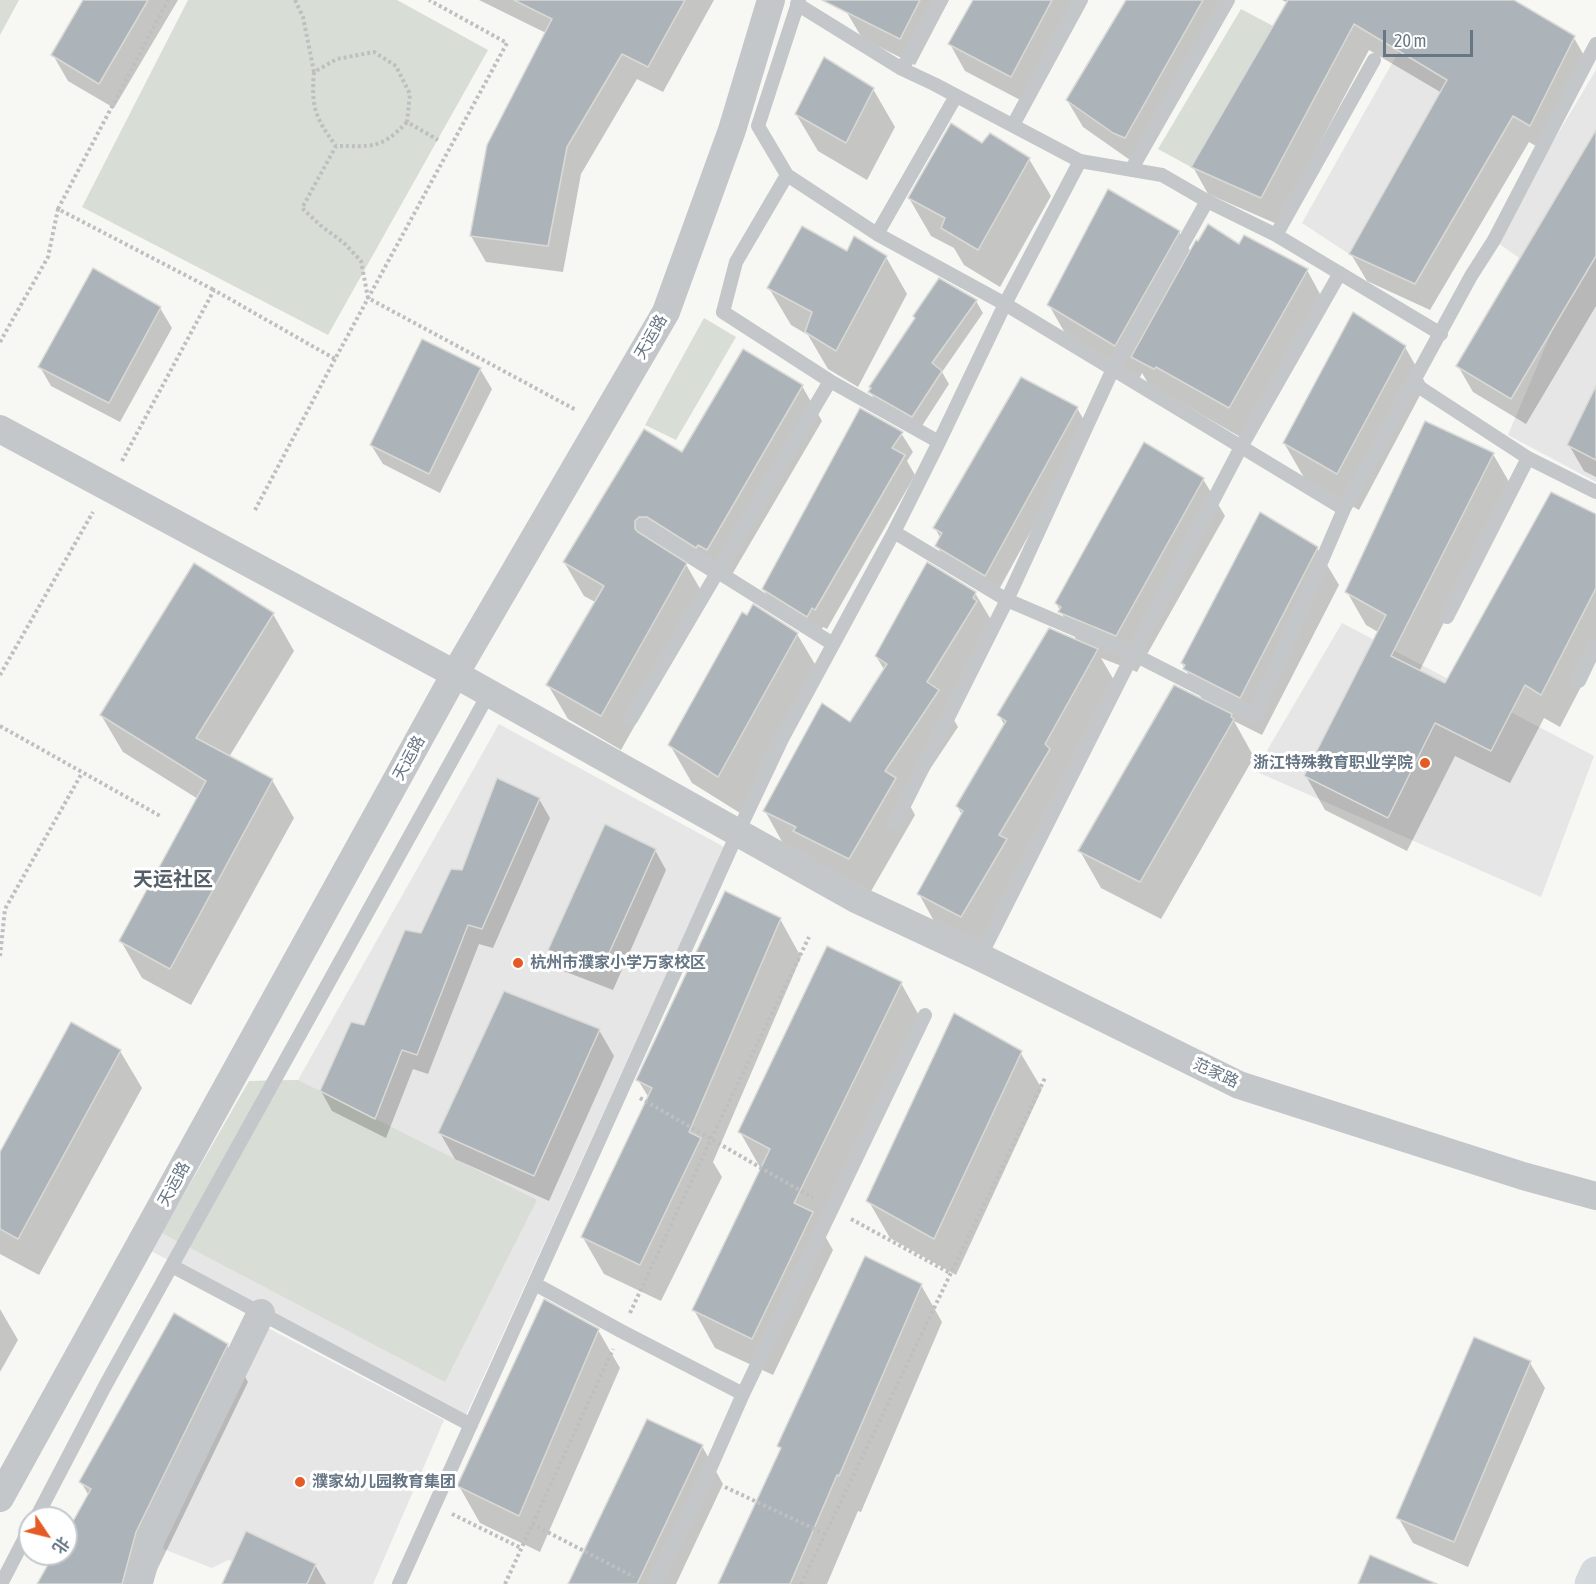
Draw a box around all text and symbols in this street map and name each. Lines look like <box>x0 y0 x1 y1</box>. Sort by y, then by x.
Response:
scale bar <box>1386 18 1476 56</box>
text: 20 m <box>1394 30 1426 51</box>
street label: 天运路 <box>631 311 671 363</box>
street label: 天运路 <box>389 732 429 784</box>
place label: 浙江特殊教育职业学院 <box>1253 753 1413 773</box>
marker: 浙江特殊教育职业学院 <box>1418 756 1432 770</box>
district label: 天运社区 <box>133 868 213 892</box>
place label: 杭州市濮家小学万家校区 <box>530 953 706 973</box>
marker: 杭州市濮家小学万家校区 <box>511 956 525 970</box>
street label: 范家路 <box>1190 1054 1242 1092</box>
street label: 天运路 <box>154 1158 194 1210</box>
place label: 濮家幼儿园教育集团 <box>312 1472 456 1492</box>
marker: 濮家幼儿园教育集团 <box>293 1475 307 1489</box>
north arrow <box>18 1506 78 1566</box>
text: 北 <box>49 1533 73 1557</box>

